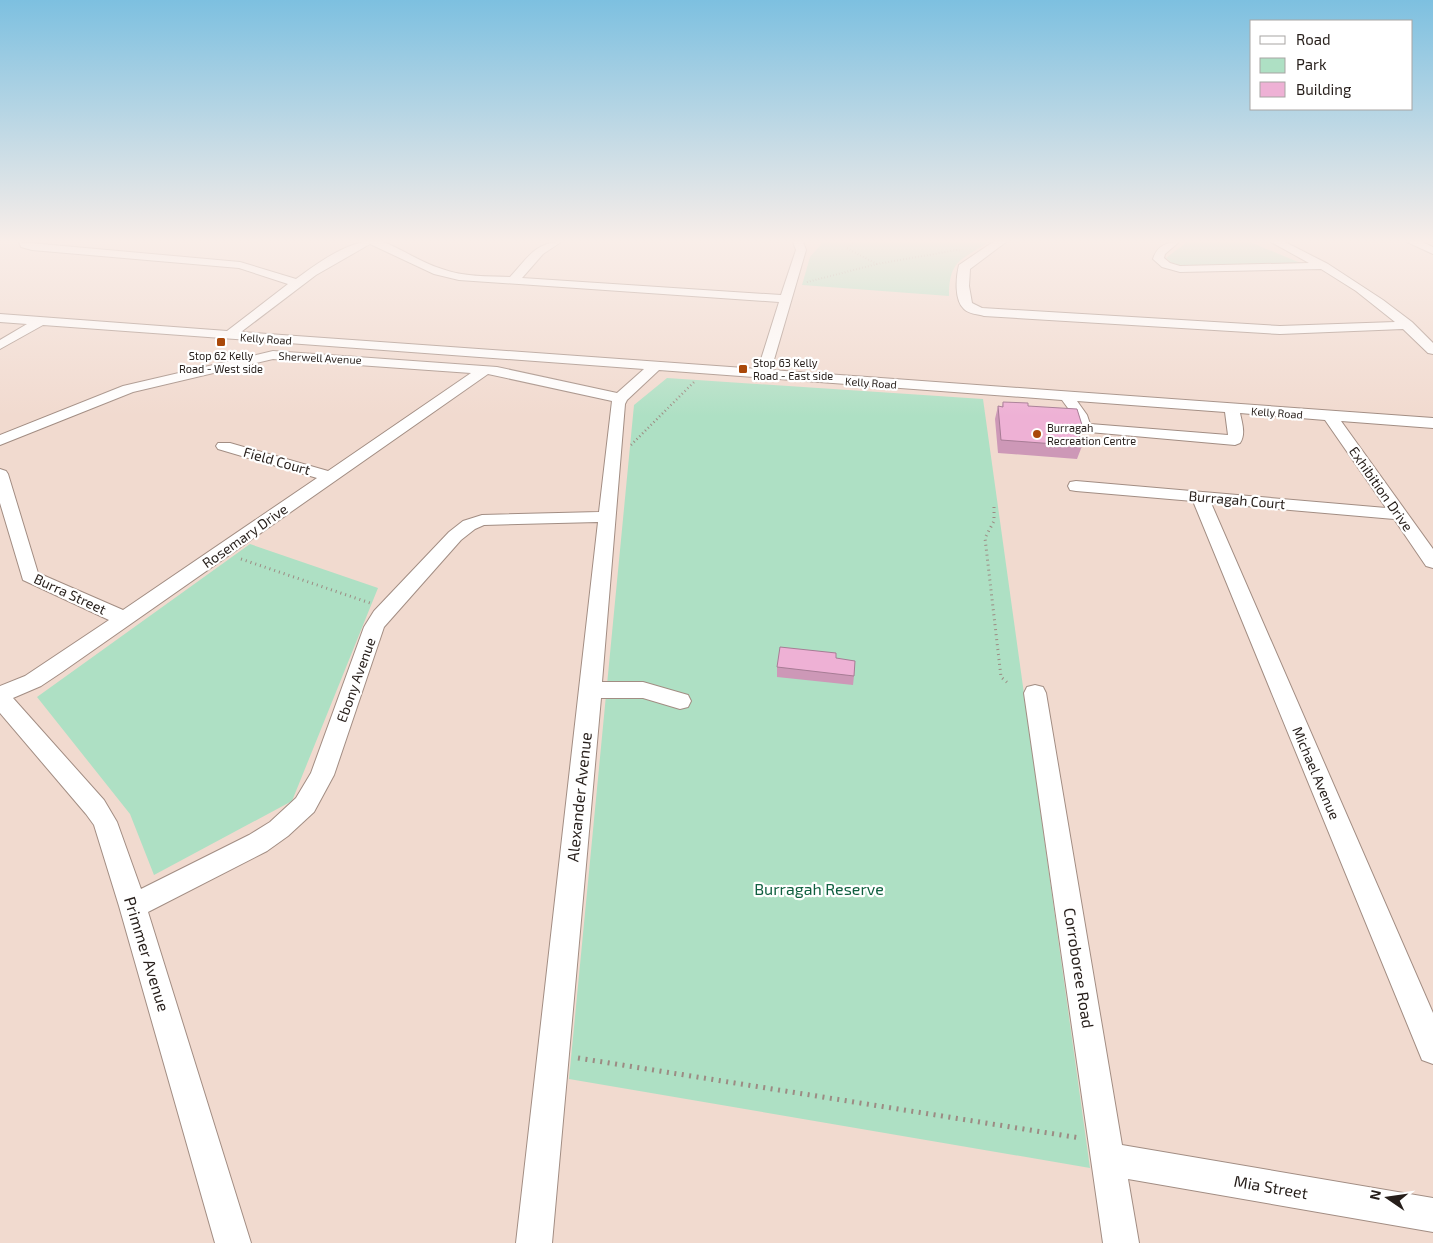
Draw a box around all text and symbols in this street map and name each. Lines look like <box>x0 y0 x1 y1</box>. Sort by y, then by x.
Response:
legend <box>1250 20 1413 110</box>
text: Road <box>1296 30 1331 48</box>
text: Park <box>1296 55 1327 73</box>
text: Building <box>1296 80 1352 98</box>
street label: Kelly Road <box>240 330 292 347</box>
marker: Stop 62 Kelly Road - West side <box>215 336 227 348</box>
place label: Stop 62 Kelly Road - West side <box>179 349 263 375</box>
street label: Sherwell Avenue <box>278 349 362 366</box>
place label: Stop 63 Kelly Road - East side <box>753 356 833 382</box>
marker: Stop 63 Kelly Road - East side <box>737 363 749 375</box>
street label: Kelly Road <box>845 374 897 391</box>
street label: Kelly Road <box>1251 404 1303 421</box>
place label: Burragah Recreation Centre <box>1047 421 1136 447</box>
marker: Burragah Recreation Centre <box>1031 428 1043 440</box>
street label: Field Court <box>242 443 313 478</box>
street label: Exhibition Drive <box>1346 443 1417 534</box>
street label: Burragah Court <box>1188 487 1286 512</box>
street label: Rosemary Drive <box>199 500 291 571</box>
street label: Burra Street <box>31 569 109 618</box>
street label: Ebony Avenue <box>332 635 379 724</box>
street label: Michael Avenue <box>1289 724 1344 822</box>
street label: Alexander Avenue <box>562 731 595 863</box>
park label: Burragah Reserve <box>754 879 884 898</box>
street label: Primmer Avenue <box>121 894 174 1014</box>
street label: Corroboree Road <box>1061 906 1098 1030</box>
street label: Mia Street <box>1233 1171 1310 1202</box>
north arrow <box>1363 1173 1413 1223</box>
text: N <box>1365 1188 1384 1202</box>

